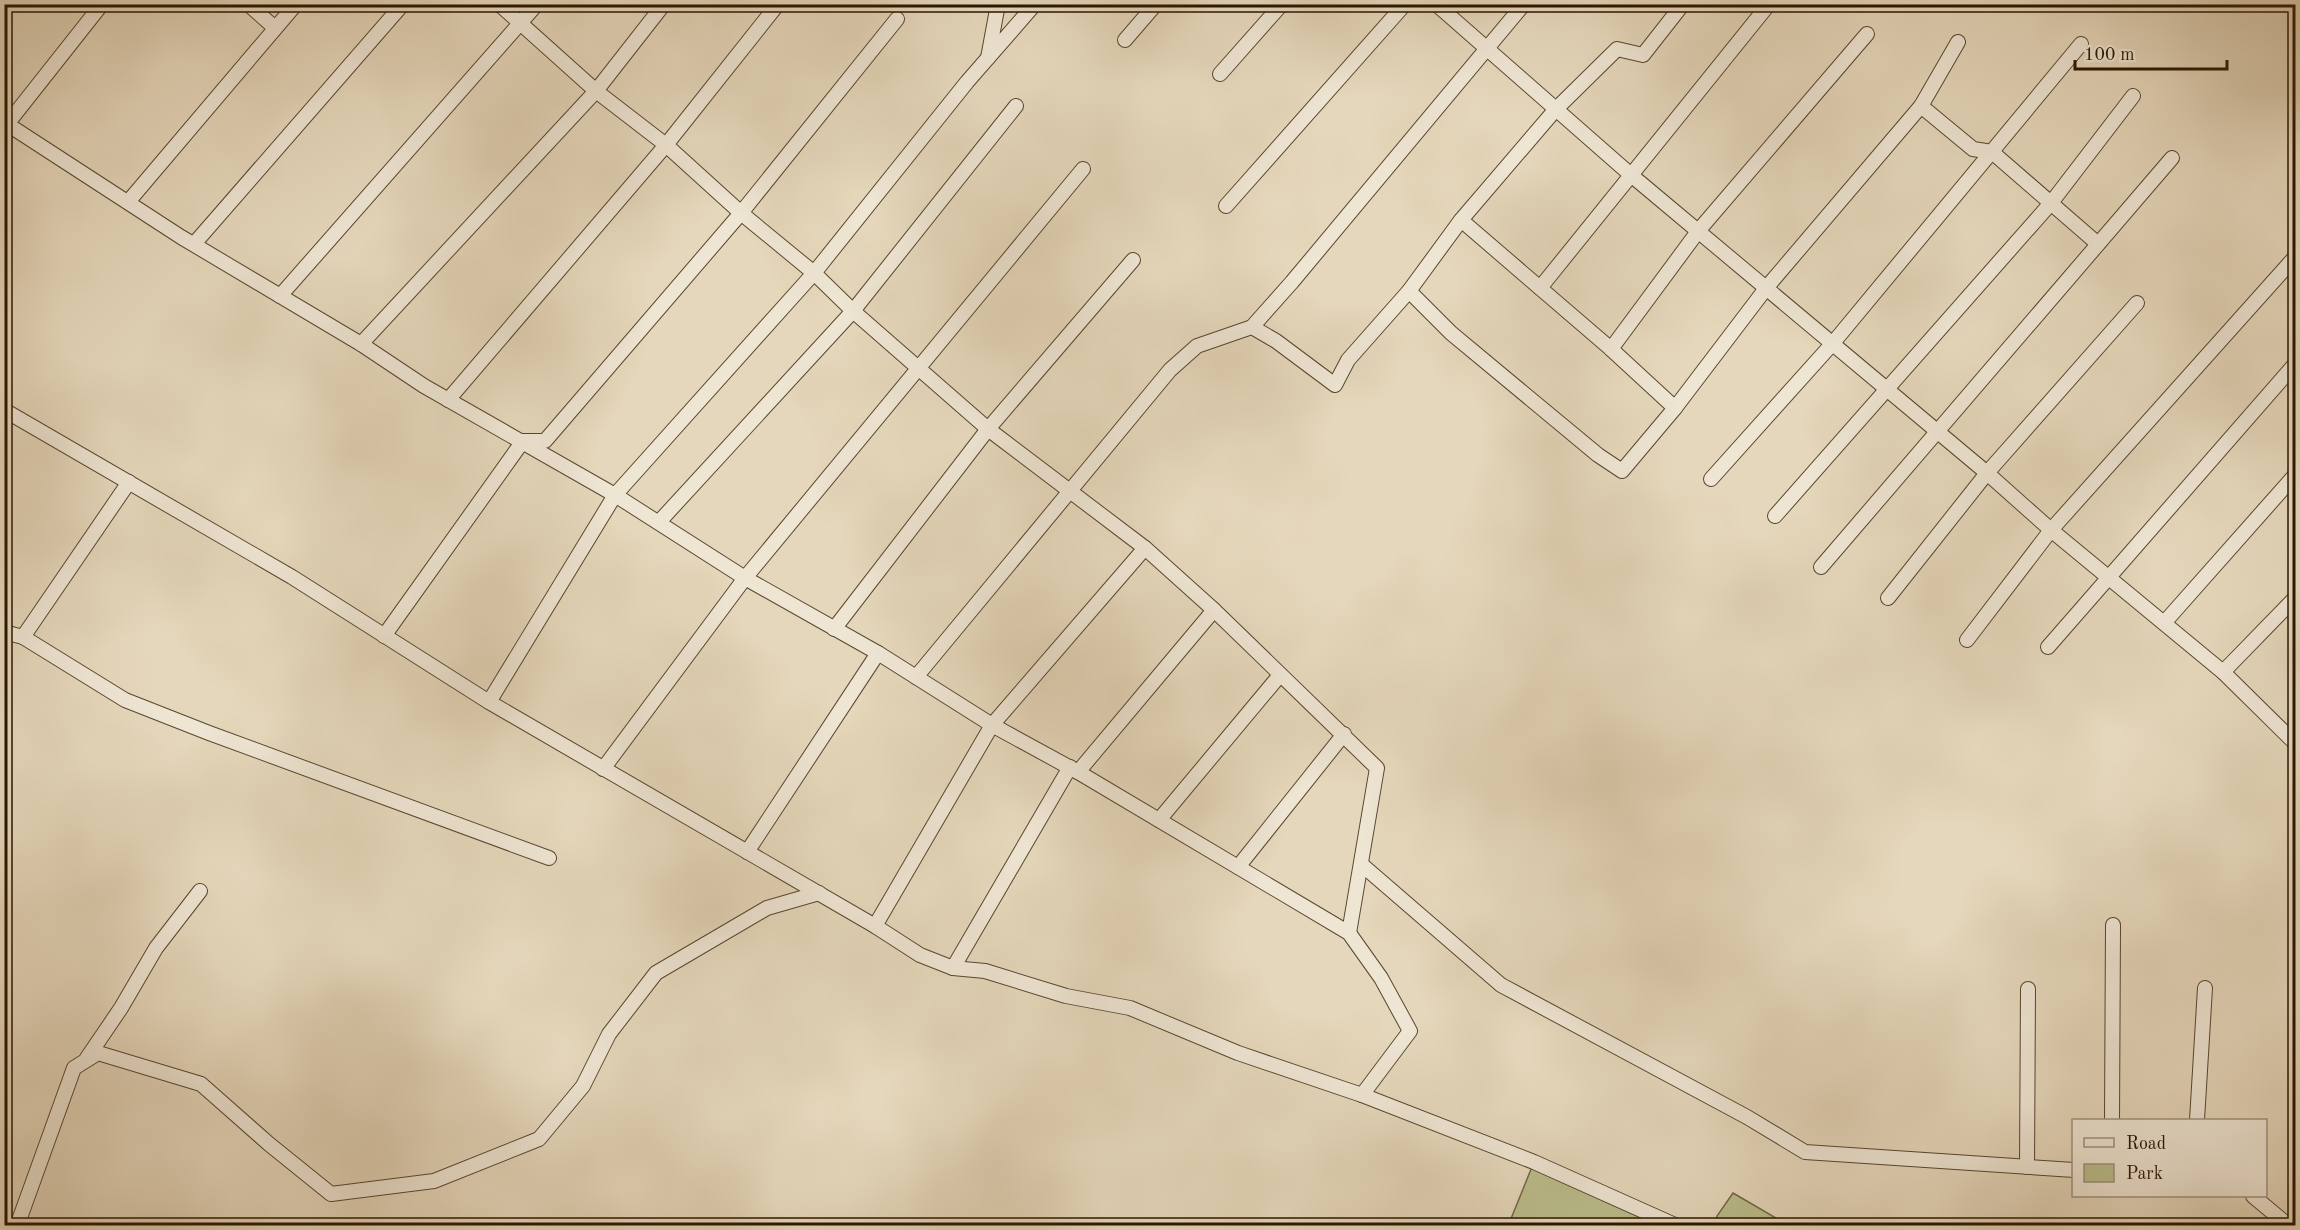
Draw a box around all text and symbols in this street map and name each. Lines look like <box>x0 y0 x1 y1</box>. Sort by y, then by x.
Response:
scale bar <box>2075 33 2226 71</box>
text: 100 m <box>2084 46 2135 64</box>
legend <box>2072 1119 2267 1197</box>
text: Road <box>2126 1135 2166 1153</box>
text: Park <box>2126 1165 2163 1183</box>

